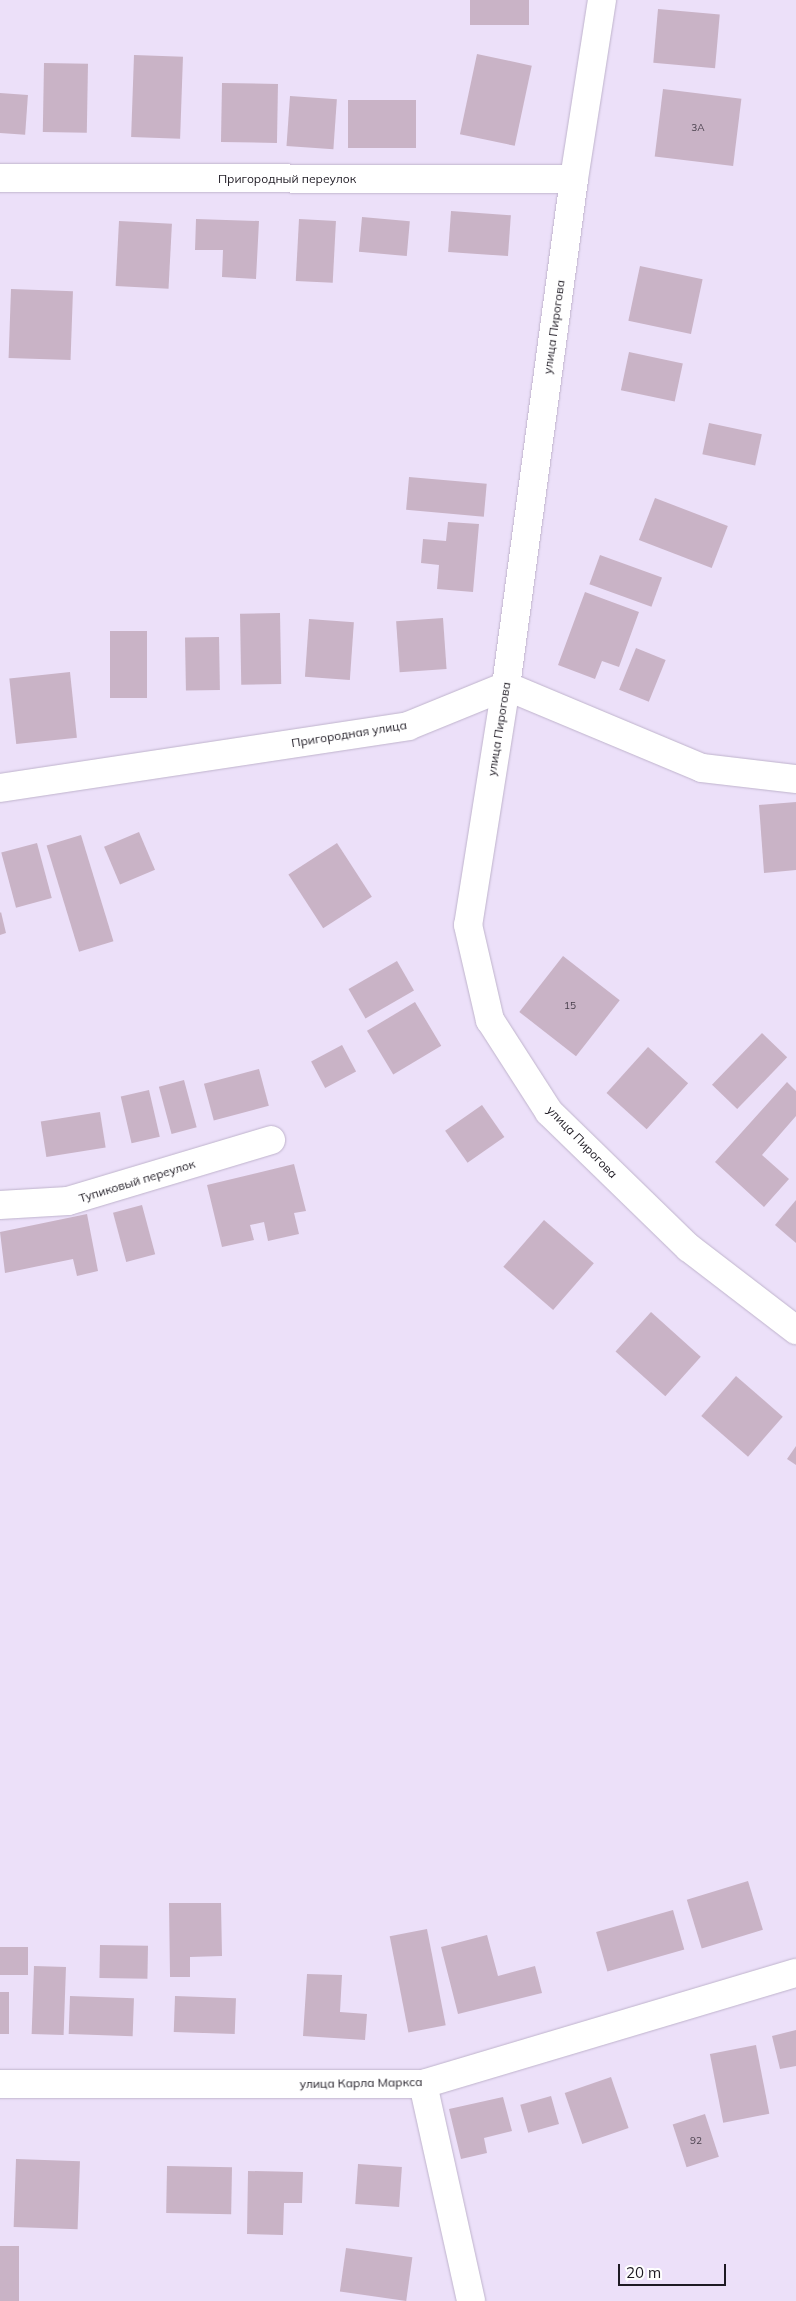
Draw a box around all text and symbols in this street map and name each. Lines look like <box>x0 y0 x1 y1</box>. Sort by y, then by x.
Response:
house number: 3А <box>691 122 705 134</box>
street label: Пригородный переулок <box>218 172 356 186</box>
street label: улица Пирогова <box>540 279 568 375</box>
street label: улица Пирогова <box>484 681 514 777</box>
street label: Пригородная улица <box>290 718 408 750</box>
house number: 15 <box>564 1000 576 1012</box>
street label: улица Пирогова <box>544 1103 620 1181</box>
street label: Тупиковый переулок <box>77 1156 197 1206</box>
street label: улица Карла Маркса <box>299 2075 423 2091</box>
house number: 92 <box>690 2135 702 2147</box>
scale bar <box>621 2254 728 2286</box>
text: 20 m <box>626 2263 661 2282</box>

